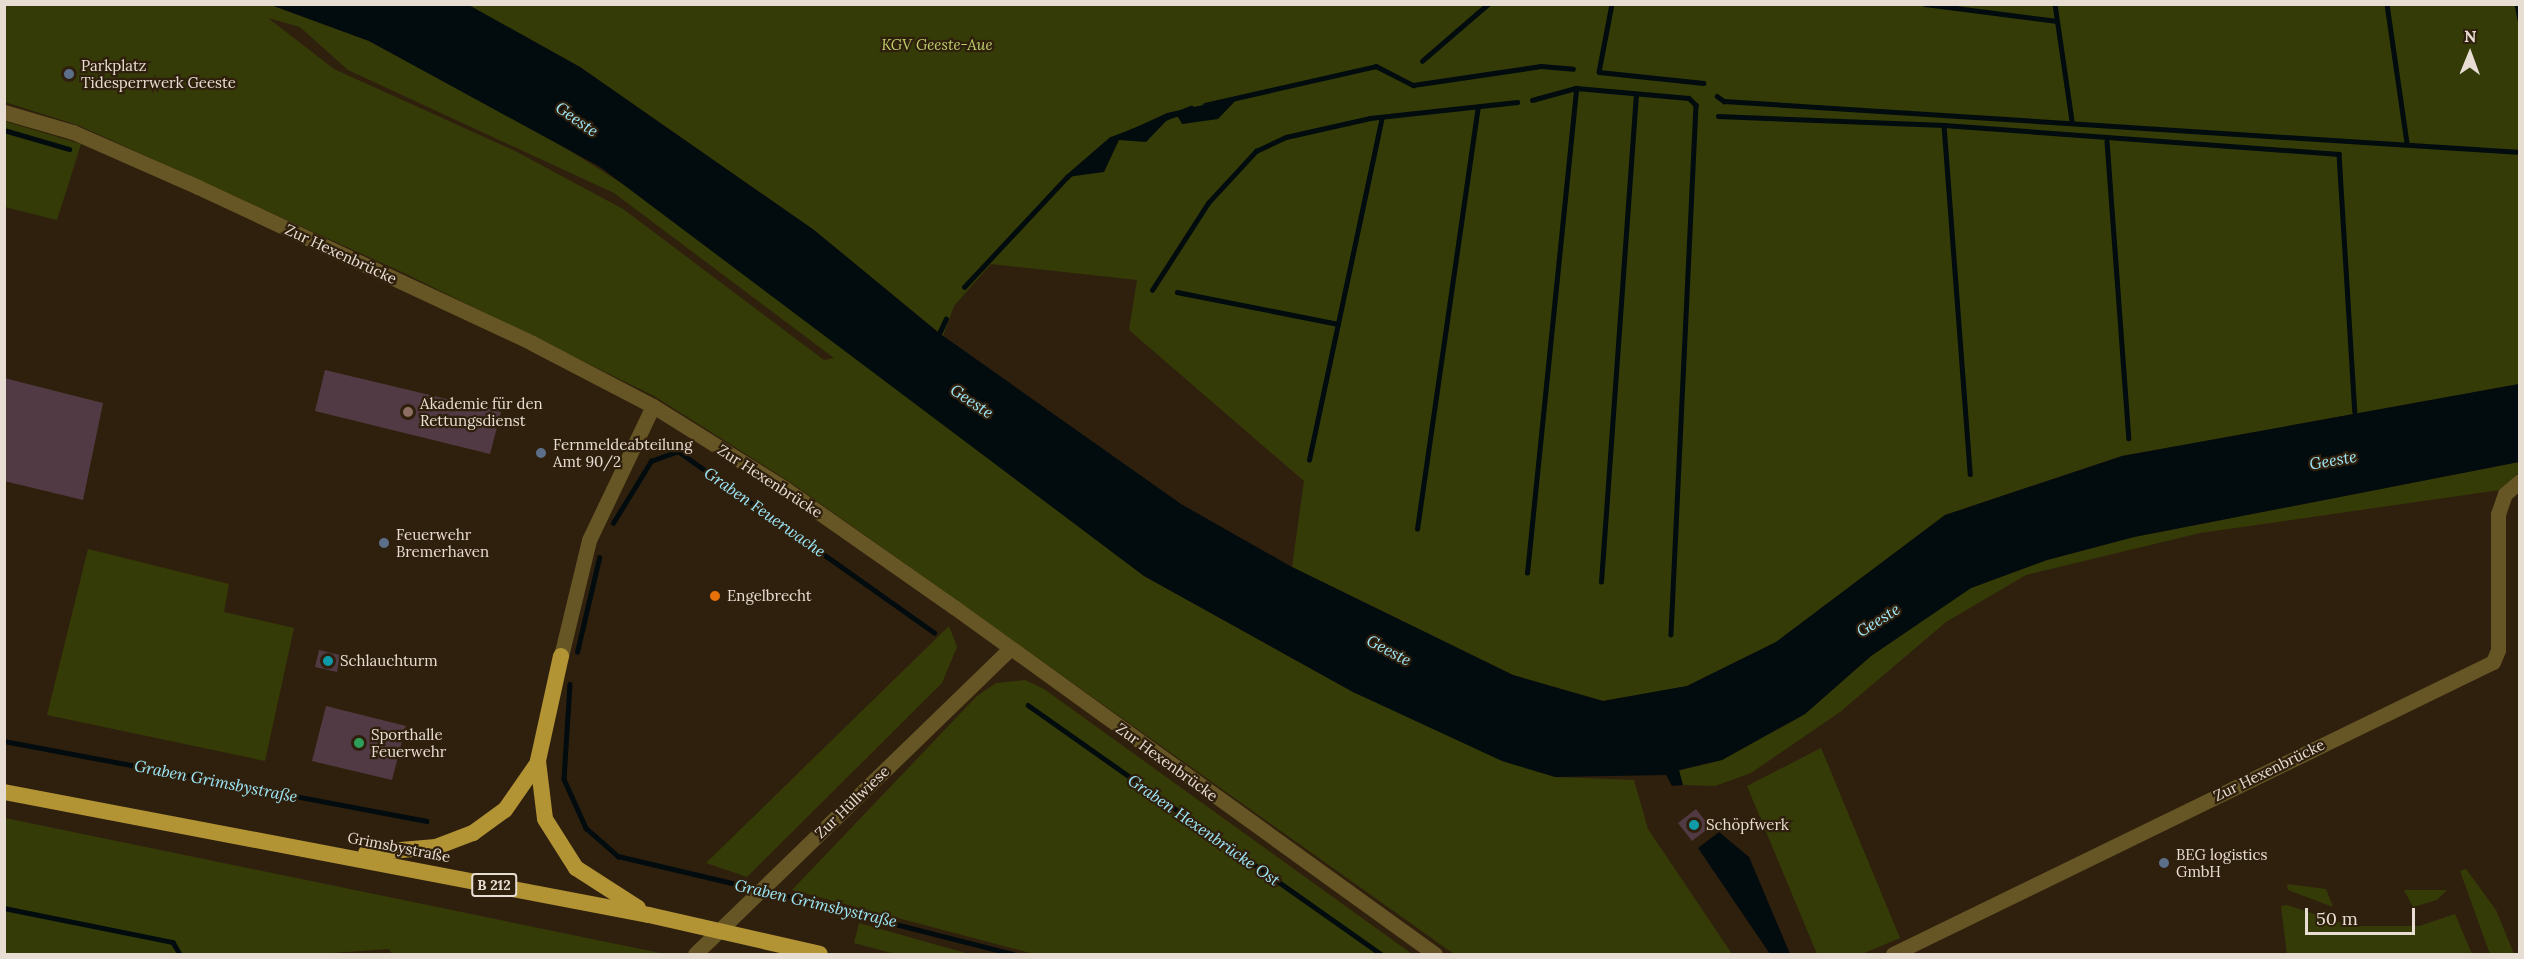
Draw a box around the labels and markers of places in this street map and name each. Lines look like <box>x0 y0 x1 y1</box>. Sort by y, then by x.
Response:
place label: Parkplatz Tidesperrwerk Geeste <box>81 56 236 91</box>
marker: Parkplatz Tidesperrwerk Geeste <box>62 67 76 81</box>
place label: Akademie für den Rettungsdienst <box>420 394 543 429</box>
marker: Akademie für den Rettungsdienst <box>401 405 415 419</box>
place label: Fernmeldeabteilung Amt 90/2 <box>553 435 692 470</box>
marker: Fernmeldeabteilung Amt 90/2 <box>534 446 548 460</box>
place label: Feuerwehr Bremerhaven <box>396 525 489 560</box>
marker: Feuerwehr Bremerhaven <box>377 536 391 550</box>
place label: Engelbrecht <box>727 587 812 605</box>
marker: Engelbrecht <box>708 589 722 603</box>
place label: Schlauchturm <box>340 652 438 670</box>
marker: Schlauchturm <box>321 654 335 668</box>
place label: Sporthalle Feuerwehr <box>371 725 446 760</box>
marker: Sporthalle Feuerwehr <box>352 736 366 750</box>
place label: Schöpfwerk <box>1706 816 1789 834</box>
marker: Schöpfwerk <box>1687 818 1701 832</box>
place label: BEG logistics GmbH <box>2176 845 2267 880</box>
marker: BEG logistics GmbH <box>2157 856 2171 870</box>

